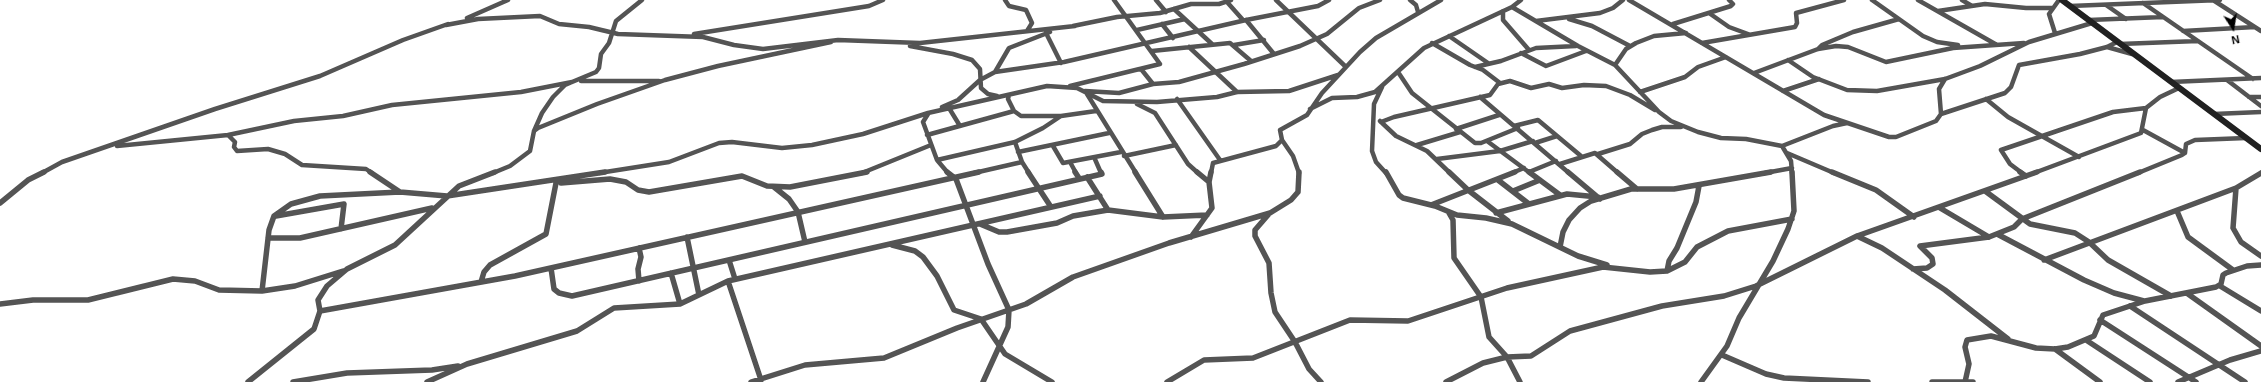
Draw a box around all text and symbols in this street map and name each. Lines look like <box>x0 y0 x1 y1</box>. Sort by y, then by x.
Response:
north arrow <box>2213 8 2253 48</box>
text: N <box>2230 33 2241 46</box>

